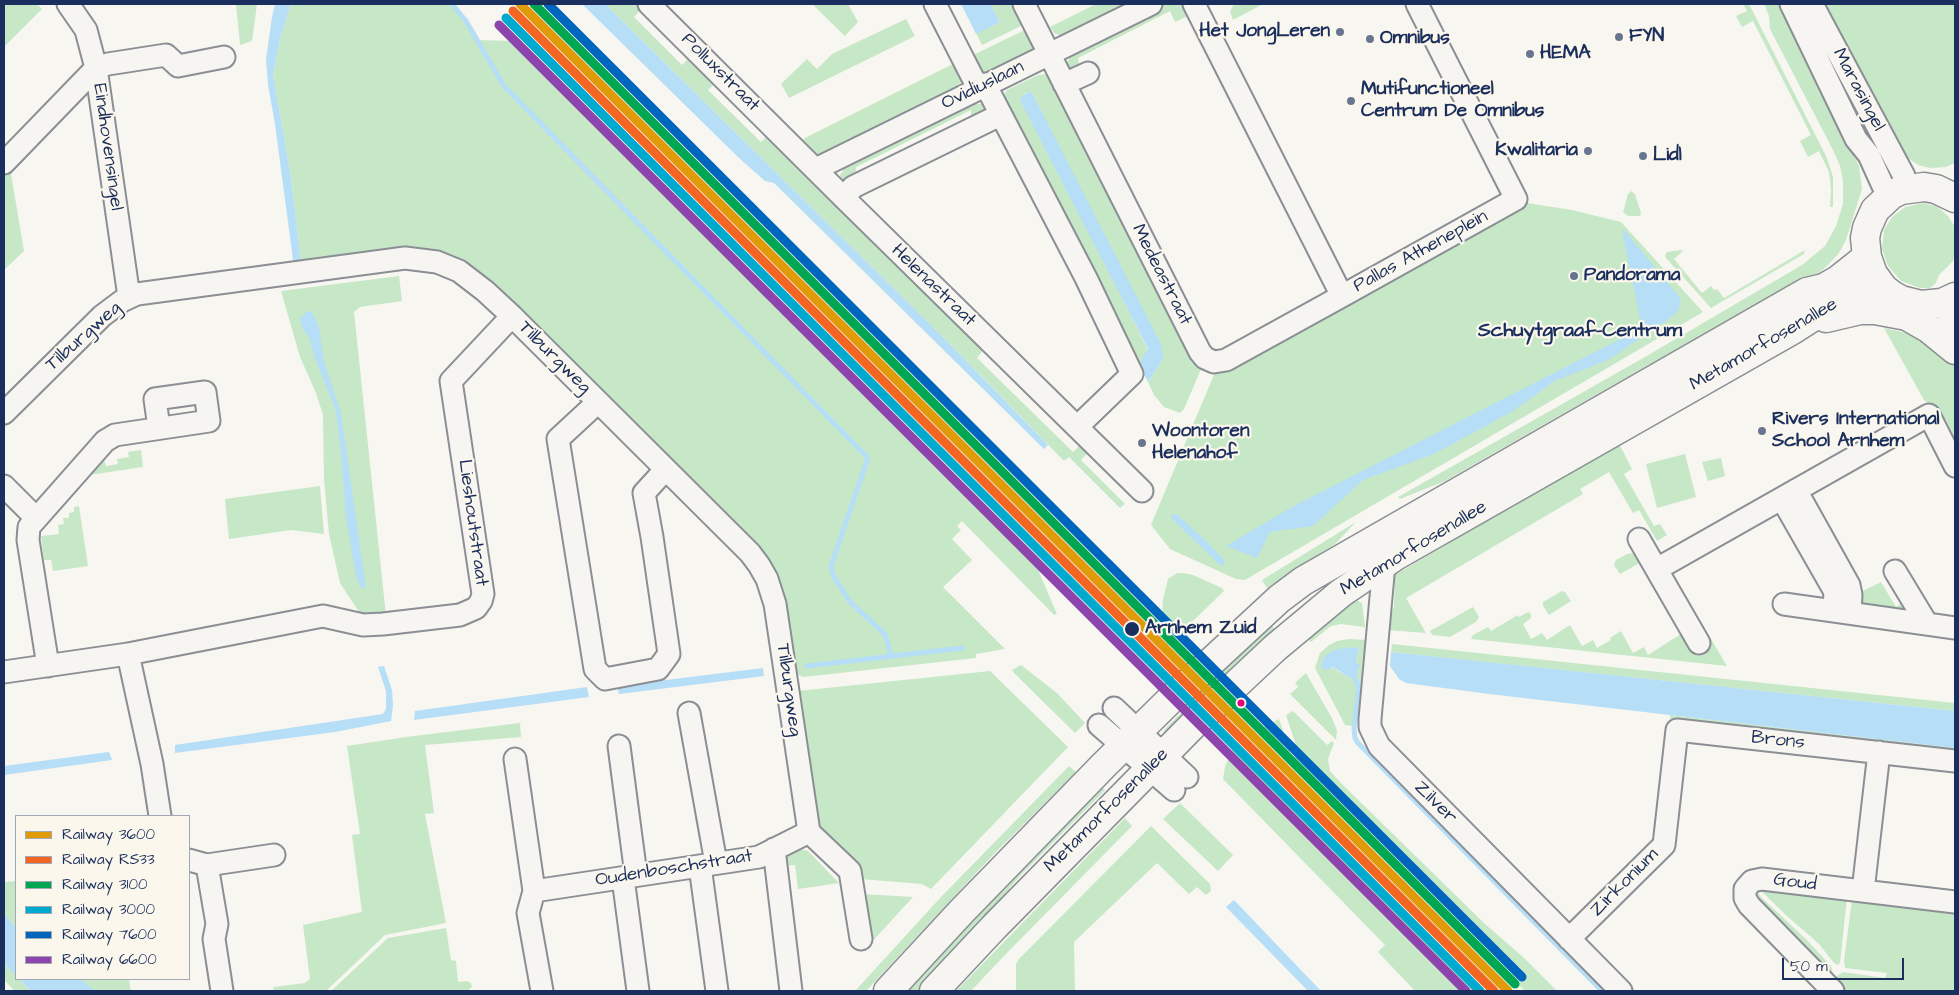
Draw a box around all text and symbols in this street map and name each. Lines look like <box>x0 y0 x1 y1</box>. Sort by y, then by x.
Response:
place label: Het JongLeren <box>1199 21 1330 43</box>
marker: Het JongLeren <box>1334 26 1346 38</box>
place label: FYN <box>1629 26 1664 48</box>
place label: Omnibus <box>1380 28 1450 50</box>
street label: Polluxstraat <box>676 29 764 117</box>
marker: FYN <box>1613 31 1625 43</box>
marker: Omnibus <box>1364 33 1376 45</box>
place label: HEMA <box>1540 43 1591 65</box>
street label: Marasingel <box>1827 45 1889 135</box>
marker: HEMA <box>1524 48 1536 60</box>
street label: Ovidiuslaan <box>938 56 1028 116</box>
place label: Mutifunctioneel Centrum De Omnibus <box>1361 79 1544 123</box>
street label: Eindhovensingel <box>87 82 127 212</box>
marker: Mutifunctioneel Centrum De Omnibus <box>1345 95 1357 107</box>
place label: Kwalitaria <box>1495 140 1578 162</box>
marker: Kwalitaria <box>1582 145 1594 157</box>
place label: Lidl <box>1653 145 1682 167</box>
marker: Lidl <box>1637 150 1649 162</box>
street label: Pallas Atheneplein <box>1350 206 1492 298</box>
street label: Medeastraat <box>1126 221 1196 329</box>
street label: Helenastraat <box>886 240 980 332</box>
place label: Pandorama <box>1584 265 1680 287</box>
marker: Pandorama <box>1568 270 1580 282</box>
street label: Metamorfosenallee <box>1686 293 1842 397</box>
street label: Tilburgweg <box>42 297 126 377</box>
street label: Tilburgweg <box>513 317 595 399</box>
district label: Schuytgraaf-Centrum <box>1478 320 1682 344</box>
place label: Rivers International School Arnhem <box>1772 409 1940 453</box>
place label: Woontoren Helenahof <box>1152 421 1249 465</box>
marker: Rivers International School Arnhem <box>1756 425 1768 437</box>
marker: Woontoren Helenahof <box>1136 437 1148 449</box>
street label: Lieshoutstraat <box>452 458 492 588</box>
street label: Metamorfosenallee <box>1337 496 1491 602</box>
place label: Arnhem Zuid <box>1145 618 1256 640</box>
marker: Arnhem Zuid <box>1123 620 1141 638</box>
street label: Tilburgweg <box>770 642 806 738</box>
unlabelled marker <box>1236 698 1246 708</box>
street label: Brons <box>1750 727 1806 755</box>
street label: Metamorfosenallee <box>1040 744 1174 878</box>
street label: Zilver <box>1409 777 1461 829</box>
legend <box>15 815 190 980</box>
text: Railway 3600 <box>62 824 155 845</box>
street label: Zirkonium <box>1586 844 1664 922</box>
street label: Oudenboschstraat <box>594 845 754 893</box>
text: Railway RS33 <box>62 849 155 870</box>
street label: Goud <box>1772 869 1818 897</box>
text: Railway 3100 <box>62 874 147 895</box>
text: Railway 3000 <box>62 899 155 920</box>
text: Railway 7600 <box>62 924 157 945</box>
scale bar <box>1784 948 1906 980</box>
text: Railway 6600 <box>62 949 157 970</box>
text: 50 m <box>1790 956 1828 977</box>

